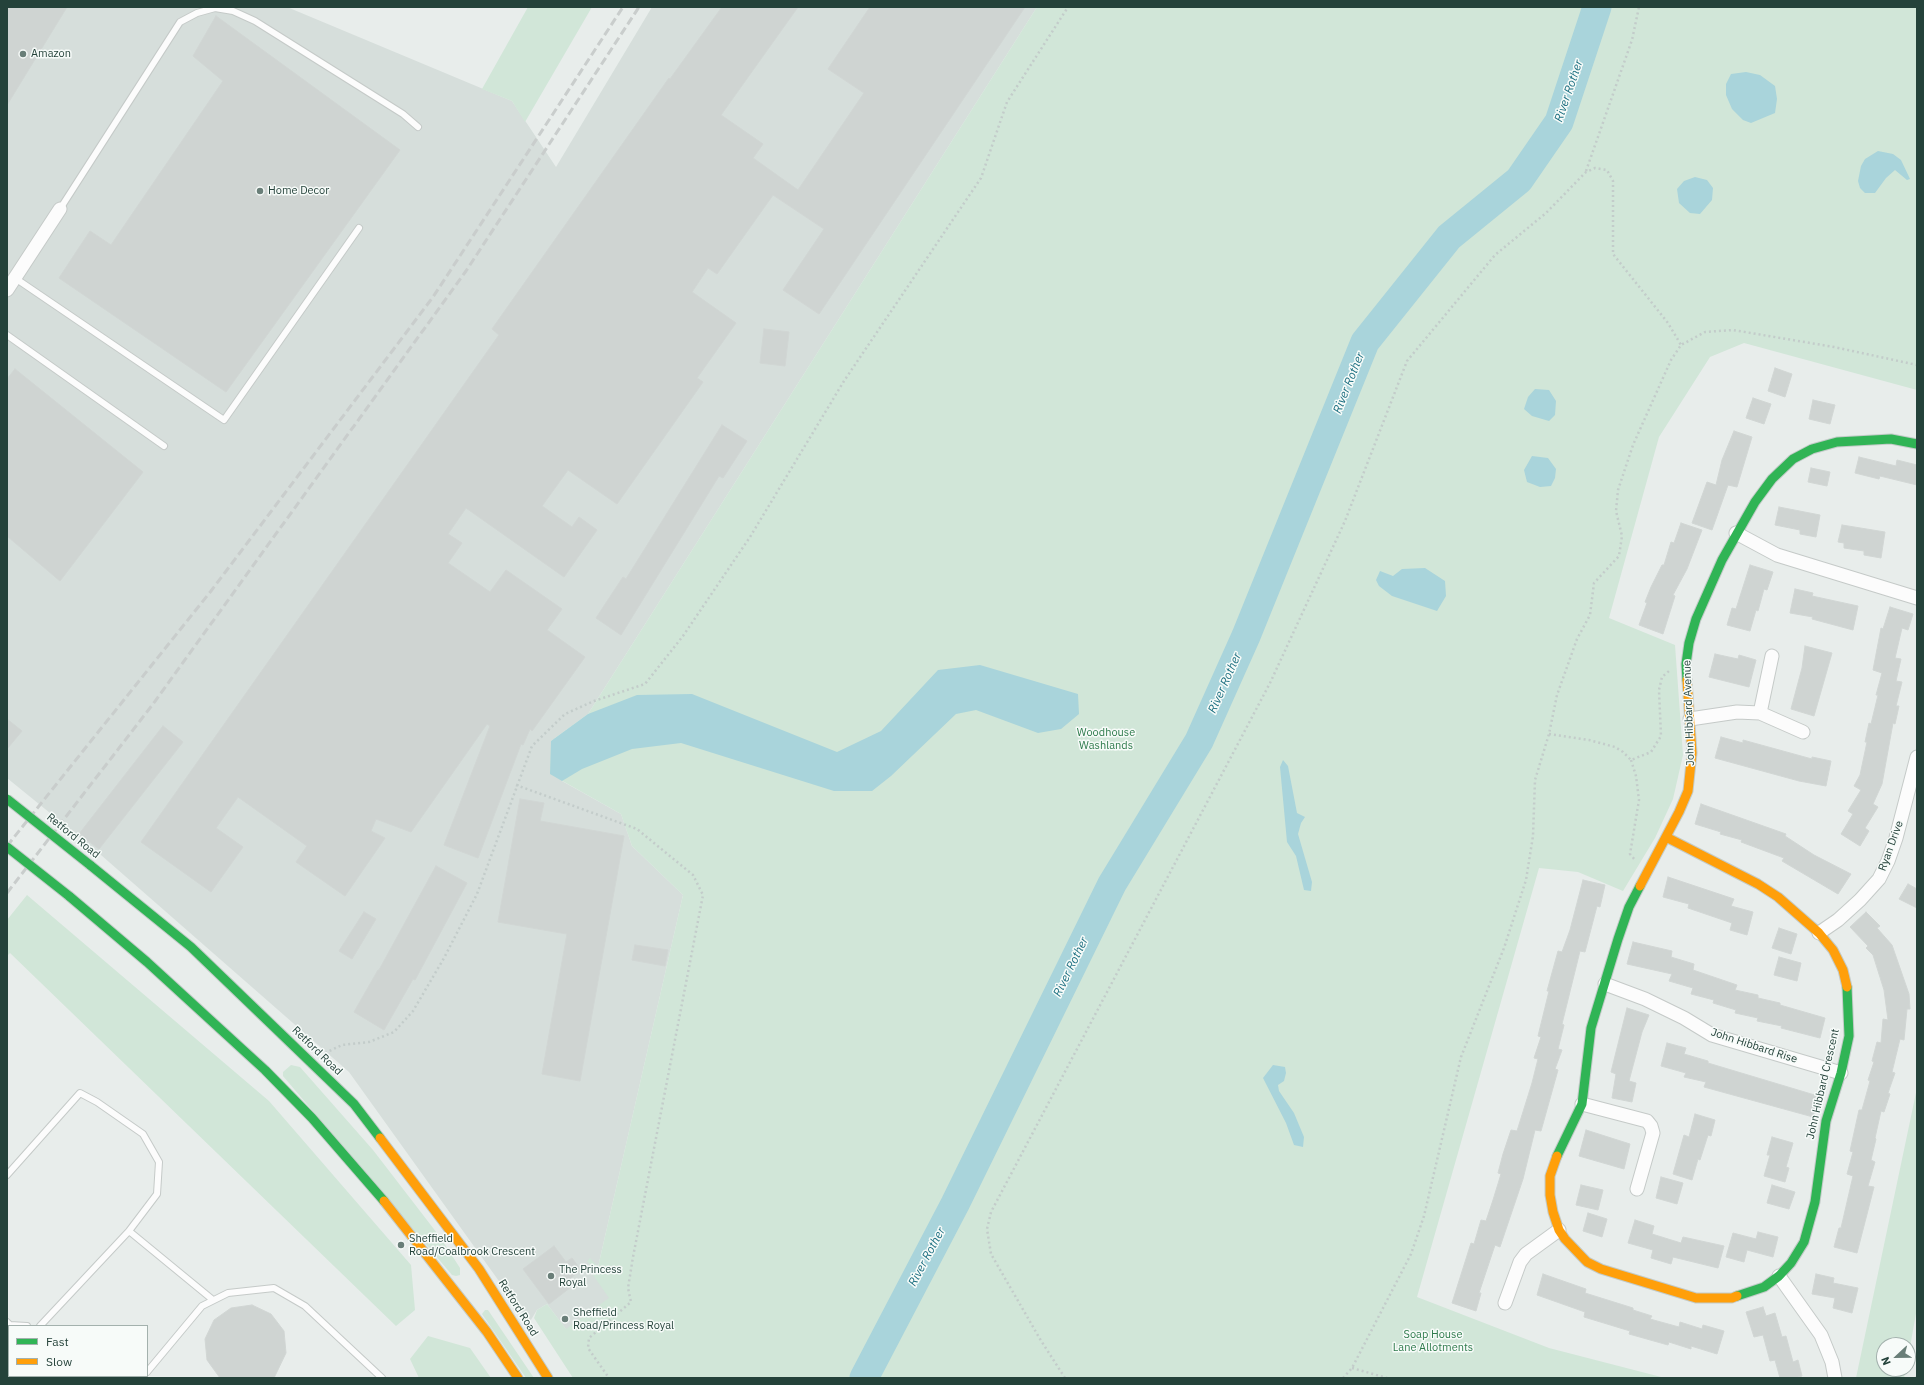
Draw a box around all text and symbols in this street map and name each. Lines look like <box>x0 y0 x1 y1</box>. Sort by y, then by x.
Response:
place label: Amazon <box>31 47 71 61</box>
marker: Amazon <box>18 49 28 59</box>
water label: River Rother <box>1552 58 1586 124</box>
place label: Home Decor <box>268 184 329 198</box>
marker: Home Decor <box>255 186 265 196</box>
water label: River Rother <box>1330 350 1368 416</box>
water label: River Rother <box>1205 651 1245 715</box>
street label: John Hibbard Avenue <box>1681 660 1697 766</box>
park label: Woodhouse Washlands <box>1077 726 1135 752</box>
street label: Retford Road <box>44 811 102 861</box>
street label: Ryan Drive <box>1876 819 1906 873</box>
water label: River Rother <box>1050 935 1092 999</box>
street label: Retford Road <box>289 1024 345 1078</box>
street label: John Hibbard Rise <box>1709 1026 1799 1066</box>
street label: John Hibbard Crescent <box>1804 1028 1842 1140</box>
water label: River Rother <box>905 1225 949 1289</box>
place label: Sheffield Road/Coalbrook Crescent <box>409 1232 535 1258</box>
marker: Sheffield Road/Coalbrook Crescent <box>396 1240 406 1250</box>
place label: The Princess Royal <box>559 1263 622 1289</box>
marker: The Princess Royal <box>546 1271 556 1281</box>
street label: Retford Road <box>495 1277 541 1339</box>
place label: Sheffield Road/Princess Royal <box>573 1306 674 1332</box>
marker: Sheffield Road/Princess Royal <box>560 1314 570 1324</box>
legend <box>8 1325 148 1377</box>
park label: Soap House Lane Allotments <box>1393 1328 1473 1354</box>
text: Fast <box>46 1334 69 1349</box>
north arrow <box>1876 1337 1916 1377</box>
text: Slow <box>46 1354 72 1369</box>
text: N <box>1878 1355 1894 1367</box>

